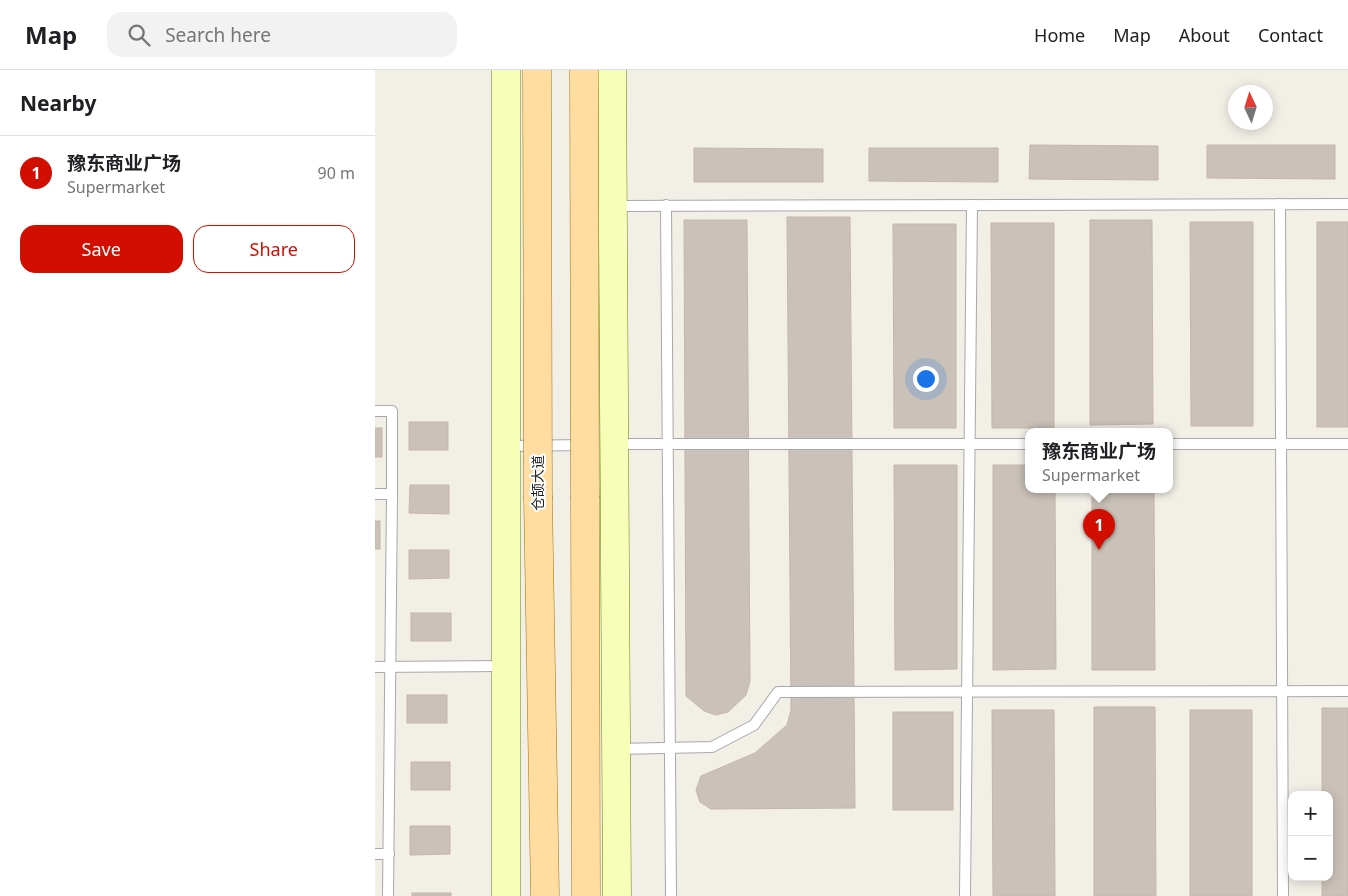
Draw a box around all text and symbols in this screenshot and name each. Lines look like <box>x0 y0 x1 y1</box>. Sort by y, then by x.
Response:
search box <box>107 12 457 57</box>
text: Map <box>25 18 77 51</box>
icon: search <box>125 21 153 49</box>
text: Search here <box>165 22 271 48</box>
text: Home <box>1034 23 1085 47</box>
text: Map <box>1113 23 1151 47</box>
text: About <box>1179 23 1230 47</box>
text: Contact <box>1258 23 1323 47</box>
north arrow <box>1228 85 1273 130</box>
text: Nearby <box>20 89 96 117</box>
text: 豫东商业广场 <box>67 150 181 176</box>
text: 1 <box>31 162 41 184</box>
text: 90 m <box>318 162 355 184</box>
text: Supermarket <box>67 176 165 198</box>
button: Save <box>20 225 183 273</box>
button: Share <box>193 225 355 273</box>
your location <box>913 366 939 392</box>
popup <box>1025 428 1173 493</box>
text: 豫东商业广场 <box>1042 438 1156 464</box>
street label: 仓颉大道 <box>528 455 547 511</box>
text: Supermarket <box>1042 464 1140 486</box>
pin: 1 <box>1083 509 1115 550</box>
map controls <box>1288 791 1333 881</box>
button: + <box>1288 791 1333 836</box>
button: − <box>1288 836 1333 881</box>

